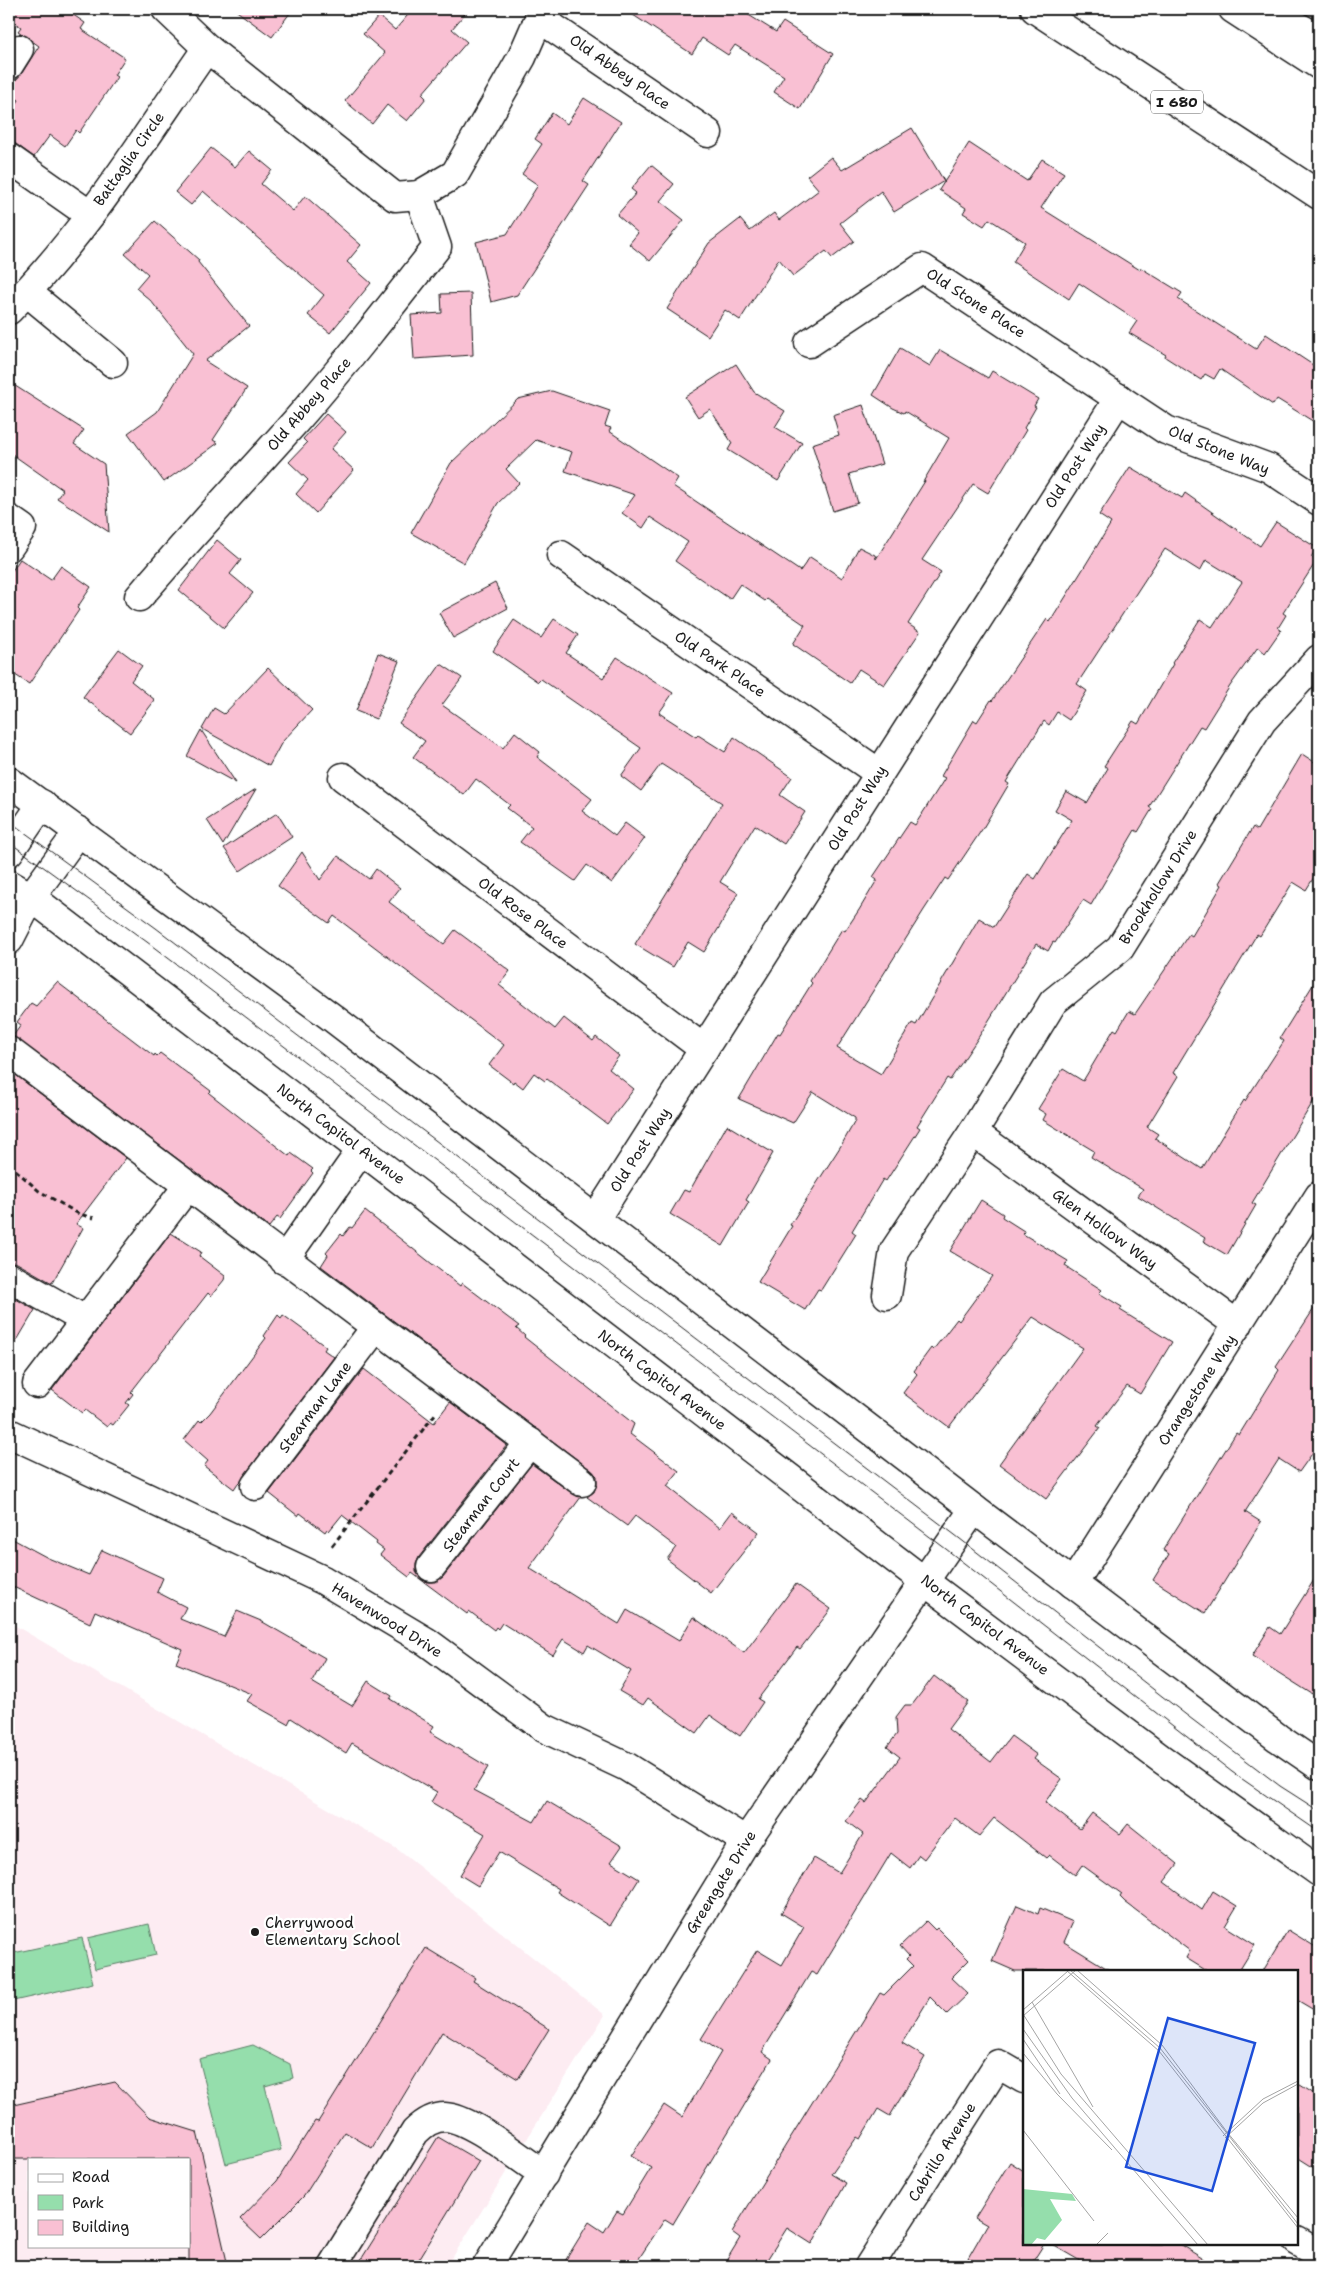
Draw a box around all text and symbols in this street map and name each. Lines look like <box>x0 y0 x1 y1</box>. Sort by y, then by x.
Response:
street label: Old Abbey Place <box>566 30 674 114</box>
road number: I 680 <box>1151 90 1203 114</box>
street label: Battaglia Circle <box>89 108 169 210</box>
street label: Old Stone Place <box>923 263 1029 343</box>
street label: Old Abbey Place <box>263 353 355 455</box>
street label: Old Post Way <box>1040 420 1110 512</box>
street label: Old Stone Way <box>1165 421 1273 479</box>
street label: Old Park Place <box>671 626 769 702</box>
street label: Old Post Way <box>823 761 891 855</box>
street label: Brookhollow Drive <box>1114 826 1202 948</box>
street label: Old Rose Place <box>474 873 572 953</box>
street label: North Capitol Avenue <box>273 1079 409 1189</box>
street label: Old Post Way <box>605 1104 675 1196</box>
street label: Glen Hollow Way <box>1048 1184 1162 1274</box>
street label: North Capitol Avenue <box>594 1325 730 1435</box>
street label: Orangestone Way <box>1153 1330 1241 1450</box>
street label: Stearman Lane <box>274 1357 356 1457</box>
street label: Stearman Court <box>438 1454 524 1556</box>
street label: North Capitol Avenue <box>917 1570 1053 1680</box>
street label: Havenwood Drive <box>328 1578 446 1662</box>
street label: Greengate Drive <box>681 1827 761 1937</box>
place label: Cherrywood Elementary School <box>265 1913 401 1950</box>
marker: Cherrywood Elementary School <box>249 1926 261 1938</box>
inset map <box>1023 1970 1298 2245</box>
street label: Cabrillo Avenue <box>903 2099 981 2205</box>
legend <box>28 2158 190 2248</box>
text: Road <box>72 2167 110 2187</box>
text: Park <box>72 2193 104 2213</box>
text: Building <box>72 2217 129 2237</box>

